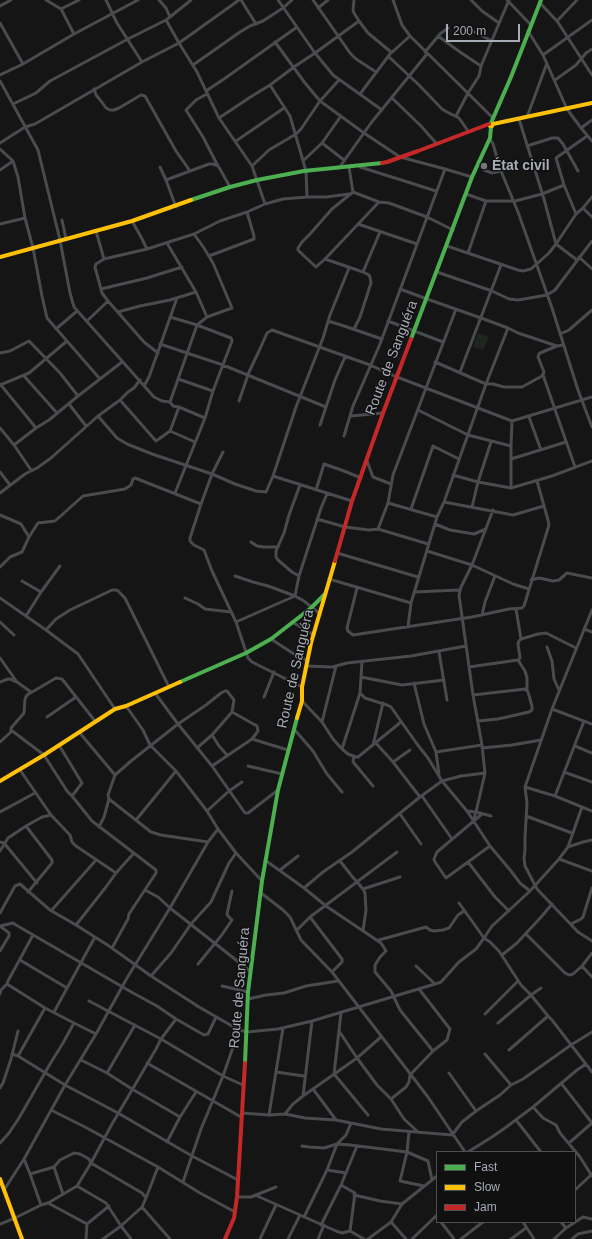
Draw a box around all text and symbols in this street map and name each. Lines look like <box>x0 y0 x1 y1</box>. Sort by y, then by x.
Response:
scale bar <box>448 16 522 42</box>
text: 200 m <box>453 24 486 38</box>
place label: État civil <box>492 158 550 174</box>
marker: État civil <box>479 161 489 171</box>
street label: Route de Sanguéra <box>362 298 422 418</box>
street label: Route de Sanguéra <box>274 608 318 730</box>
street label: Route de Sanguéra <box>226 927 254 1049</box>
legend <box>436 1151 576 1223</box>
text: Fast <box>474 1160 497 1174</box>
text: Slow <box>474 1180 500 1194</box>
text: Jam <box>474 1200 497 1214</box>

